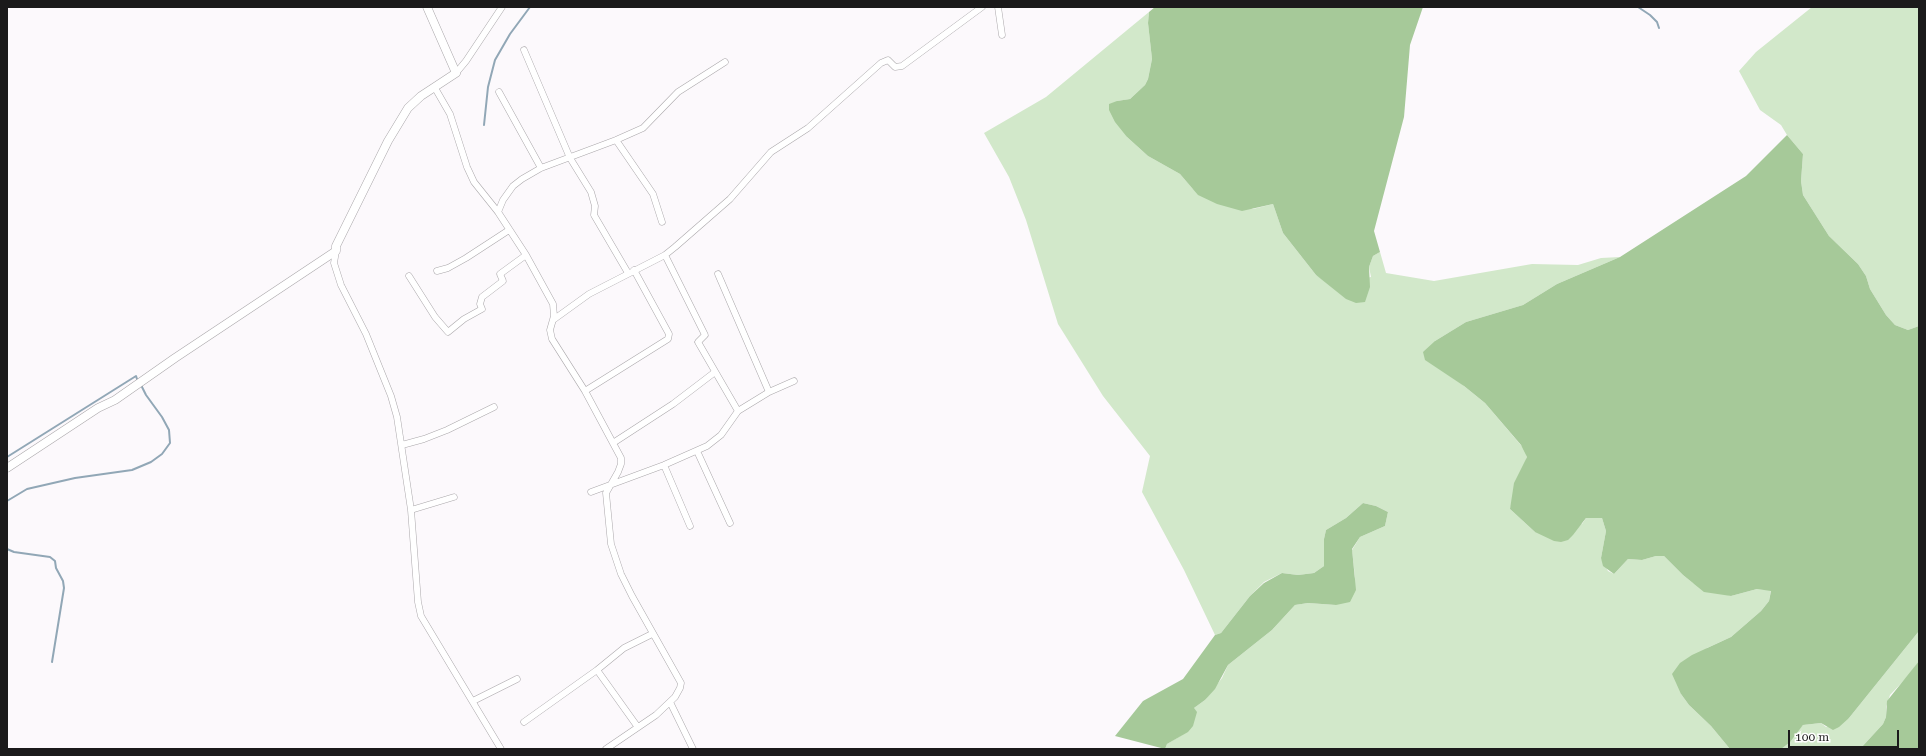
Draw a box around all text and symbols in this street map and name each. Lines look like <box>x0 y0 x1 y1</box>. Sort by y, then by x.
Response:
scale bar <box>1790 722 1901 748</box>
text: 100 m <box>1795 730 1829 744</box>

